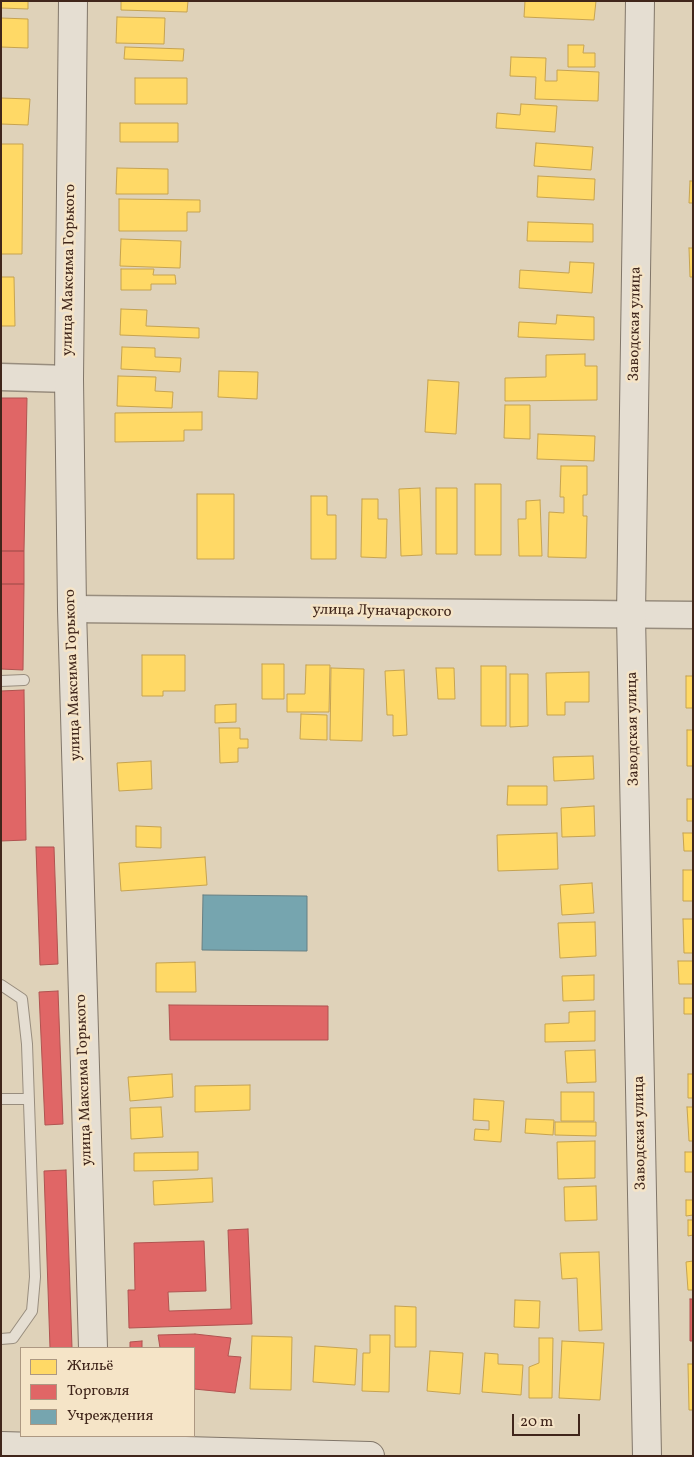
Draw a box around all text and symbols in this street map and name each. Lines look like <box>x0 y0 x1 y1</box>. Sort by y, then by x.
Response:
street label: улица Максима Горького <box>60 184 80 356</box>
street label: Заводская улица <box>626 266 646 382</box>
street label: улица Максима Горького <box>62 589 86 761</box>
street label: улица Луначарского <box>312 602 452 622</box>
street label: Заводская улица <box>624 671 644 787</box>
street label: улица Максима Горького <box>73 994 97 1166</box>
street label: Заводская улица <box>631 1075 651 1191</box>
legend <box>20 1347 195 1437</box>
text: Жильё <box>67 1356 113 1377</box>
text: Торговля <box>67 1381 129 1402</box>
scale bar <box>514 1404 582 1436</box>
text: Учреждения <box>67 1406 153 1427</box>
text: 20 m <box>520 1412 553 1433</box>

